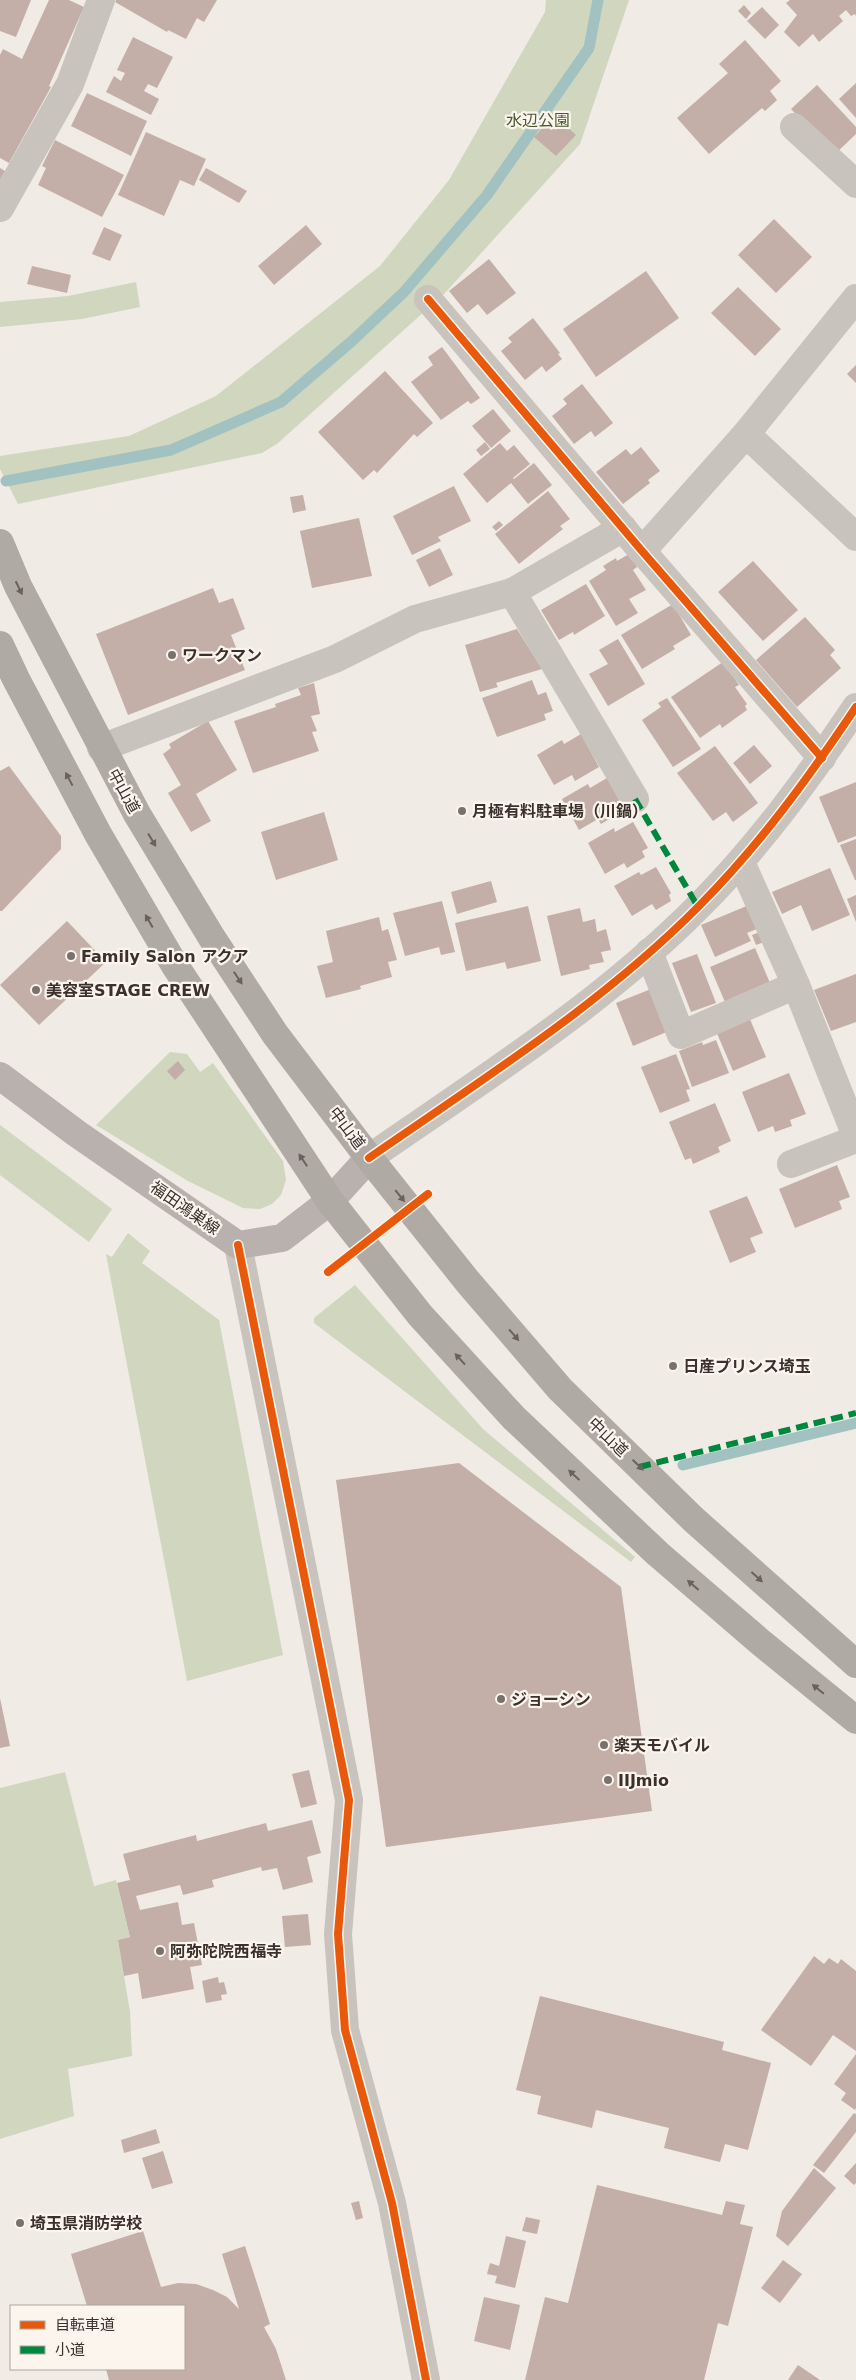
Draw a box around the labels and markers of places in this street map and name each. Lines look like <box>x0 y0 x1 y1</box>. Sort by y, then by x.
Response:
place label: ワークマン <box>182 646 262 665</box>
marker: ワークマン <box>166 649 178 661</box>
place label: 月極有料駐車場（川鍋） <box>472 802 648 821</box>
marker: 月極有料駐車場（川鍋） <box>456 805 468 817</box>
place label: Family Salon アクア <box>81 947 248 966</box>
marker: Family Salon アクア <box>65 950 77 962</box>
place label: 美容室STAGE CREW <box>46 981 210 1000</box>
marker: 美容室STAGE CREW <box>30 984 42 996</box>
place label: 日産プリンス埼玉 <box>683 1357 811 1376</box>
marker: 日産プリンス埼玉 <box>667 1360 679 1372</box>
place label: ジョーシン <box>511 1690 591 1709</box>
marker: ジョーシン <box>495 1693 507 1705</box>
place label: 楽天モバイル <box>614 1736 710 1755</box>
marker: 楽天モバイル <box>598 1739 610 1751</box>
place label: IIJmio <box>618 1771 669 1790</box>
marker: IIJmio <box>602 1774 614 1786</box>
place label: 阿弥陀院西福寺 <box>170 1942 282 1961</box>
marker: 阿弥陀院西福寺 <box>154 1945 166 1957</box>
place label: 埼玉県消防学校 <box>30 2214 142 2233</box>
marker: 埼玉県消防学校 <box>14 2217 26 2229</box>

